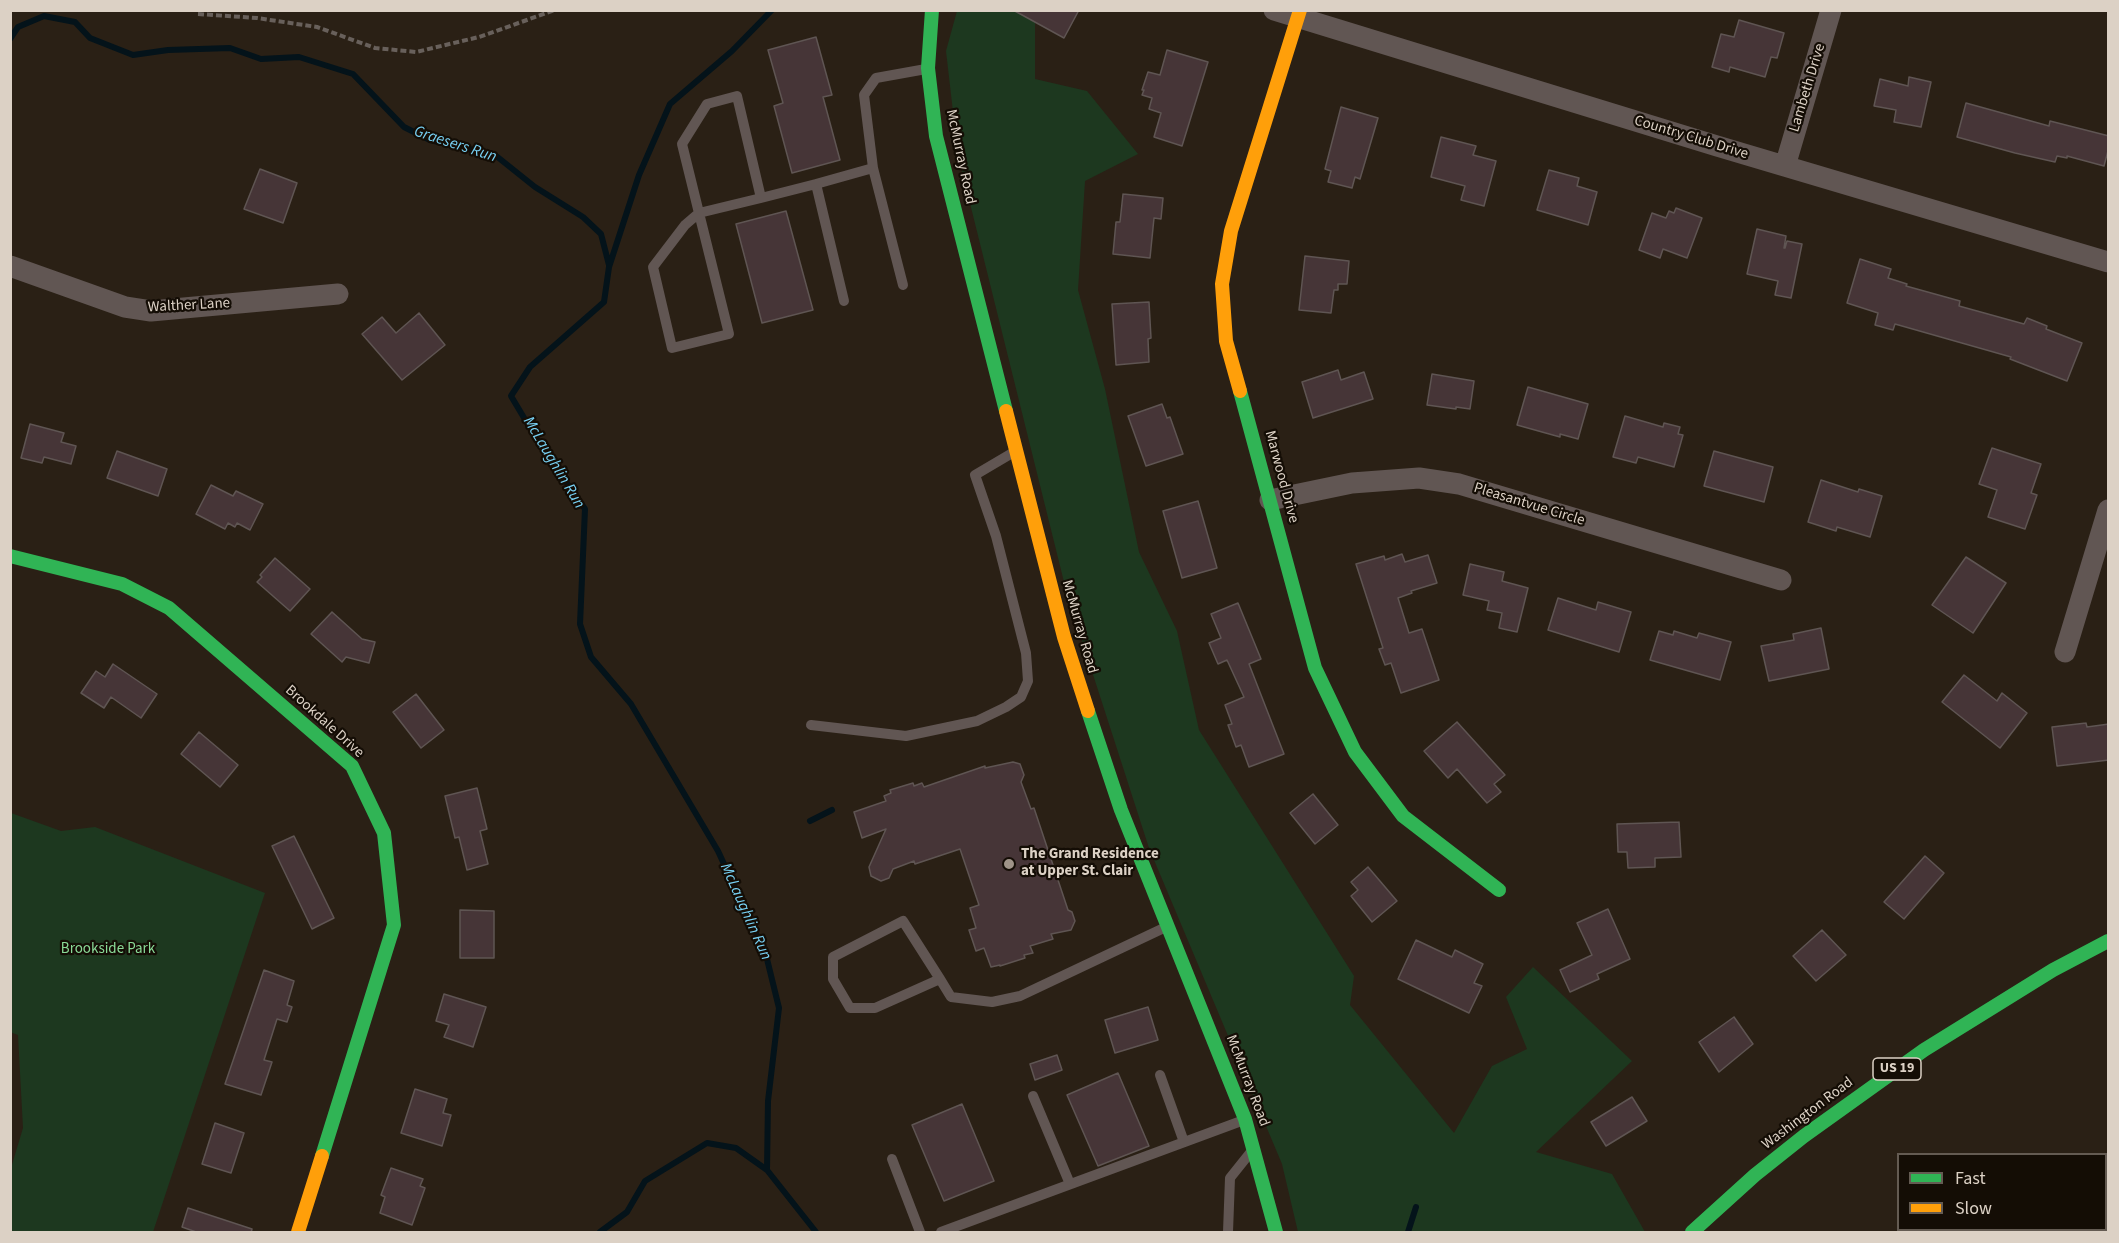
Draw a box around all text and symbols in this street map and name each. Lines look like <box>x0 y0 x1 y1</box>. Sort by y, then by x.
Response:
street label: Lambeth Drive <box>1786 42 1830 134</box>
street label: McMurray Road <box>941 108 979 206</box>
street label: Country Club Drive <box>1632 112 1750 164</box>
water label: Graesers Run <box>411 123 499 167</box>
street label: Walther Lane <box>147 295 231 317</box>
water label: McLaughlin Run <box>518 413 588 513</box>
street label: Marwood Drive <box>1260 429 1302 525</box>
street label: Pleasantvue Circle <box>1471 480 1587 530</box>
street label: McMurray Road <box>1057 578 1101 676</box>
street label: Brookdale Drive <box>281 682 367 762</box>
place label: The Grand Residence at Upper St. Clair <box>1021 846 1159 881</box>
marker: The Grand Residence at Upper St. Clair <box>1002 857 1016 871</box>
water label: McLaughlin Run <box>715 861 775 963</box>
park label: Brookside Park <box>61 941 155 959</box>
street label: McMurray Road <box>1221 1033 1273 1129</box>
road number: US 19 <box>1873 1058 1921 1080</box>
street label: Washington Road <box>1759 1074 1857 1154</box>
legend <box>1897 1153 2107 1231</box>
text: Fast <box>1955 1166 1986 1191</box>
text: Slow <box>1955 1196 1992 1221</box>

